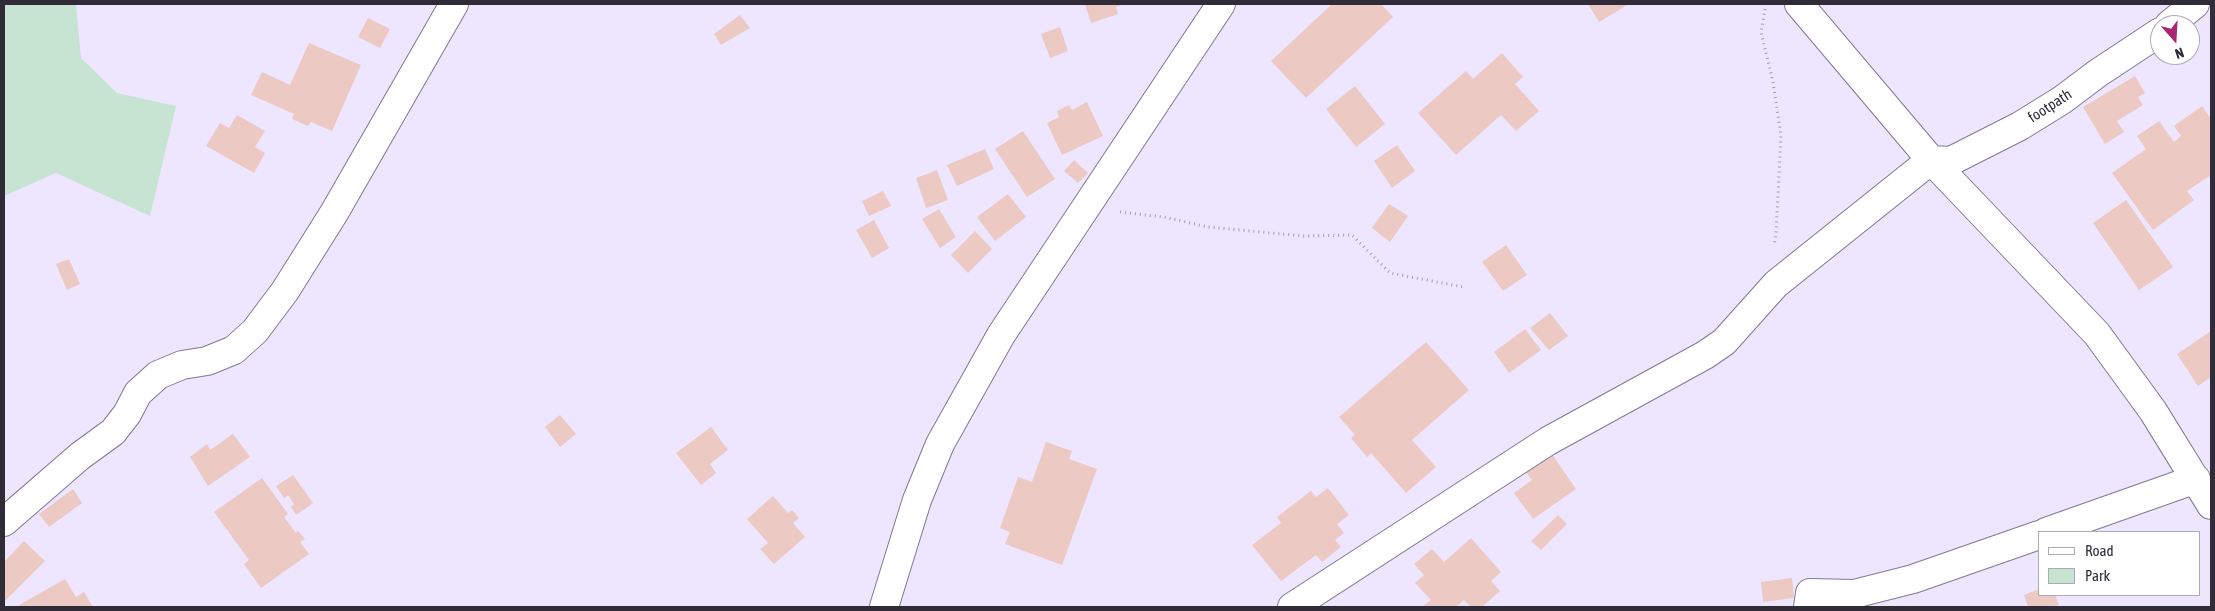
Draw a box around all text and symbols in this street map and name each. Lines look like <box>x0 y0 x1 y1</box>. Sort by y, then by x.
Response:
north arrow <box>2150 15 2200 65</box>
text: N <box>2173 44 2186 62</box>
street label: footpath <box>2025 85 2075 127</box>
legend <box>2038 531 2200 596</box>
text: Road <box>2085 542 2114 559</box>
text: Park <box>2085 567 2110 584</box>

